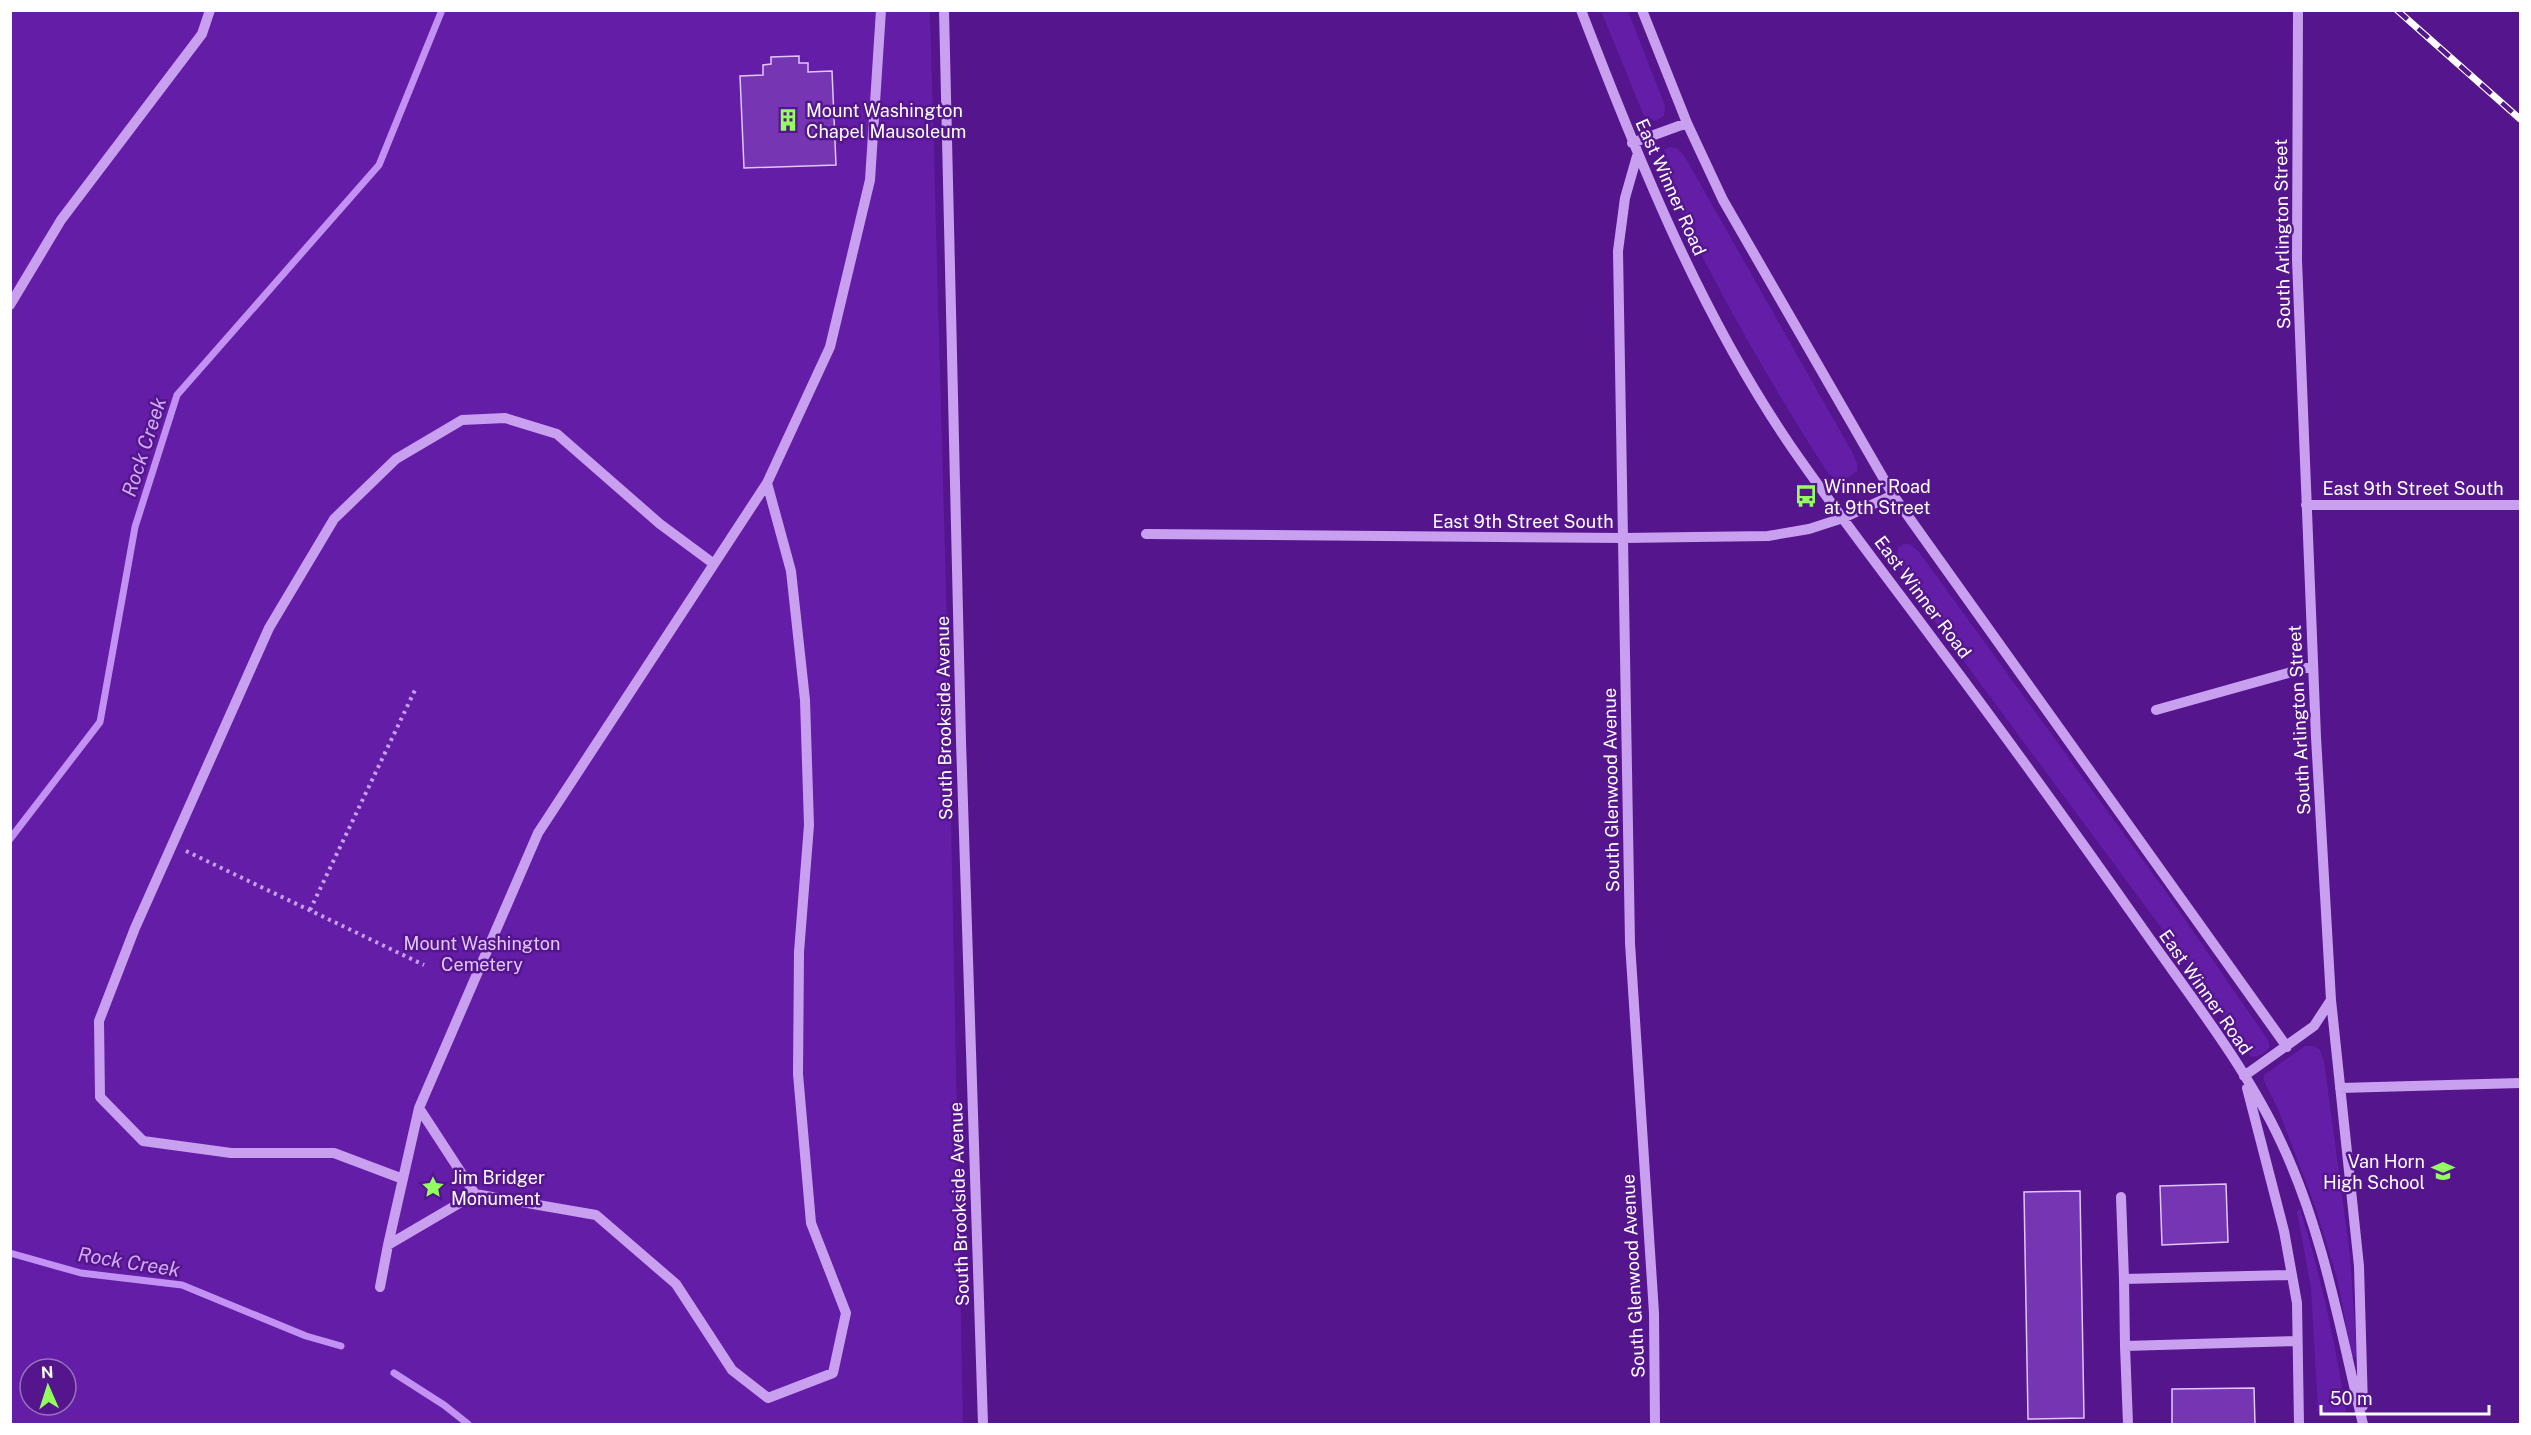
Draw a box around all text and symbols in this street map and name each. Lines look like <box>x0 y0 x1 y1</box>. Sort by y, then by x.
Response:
place label: Mount Washington Chapel Mausoleum <box>806 100 966 142</box>
building icon: Mount Washington Chapel Mausoleum <box>775 107 801 133</box>
street label: East Winner Road <box>1631 115 1711 259</box>
street label: South Arlington Street <box>2270 139 2294 329</box>
water label: Rock Creek <box>117 394 171 500</box>
place label: Winner Road at 9th Street <box>1824 476 1931 518</box>
street label: East 9th Street South <box>2322 478 2504 499</box>
bus stop icon: Winner Road at 9th Street <box>1793 483 1819 509</box>
street label: East 9th Street South <box>1432 511 1614 532</box>
street label: East Winner Road <box>1870 532 1976 662</box>
street label: South Brookside Avenue <box>932 616 956 820</box>
street label: South Arlington Street <box>2284 625 2314 815</box>
street label: South Glenwood Avenue <box>1599 688 1623 892</box>
street label: East Winner Road <box>2155 926 2257 1058</box>
park label: Mount Washington Cemetery <box>404 933 560 975</box>
street label: South Brookside Avenue <box>945 1102 973 1306</box>
place label: Van Horn High School <box>2323 1151 2425 1193</box>
school or university icon: Van Horn High School <box>2430 1158 2456 1184</box>
place label: Jim Bridger Monument <box>451 1167 545 1209</box>
place icon: Jim Bridger Monument <box>420 1174 446 1200</box>
street label: South Glenwood Avenue <box>1617 1174 1649 1378</box>
water label: Rock Creek <box>76 1242 182 1282</box>
north arrow <box>18 1357 78 1417</box>
text: N <box>40 1363 54 1382</box>
scale bar <box>2321 1378 2489 1416</box>
text: 50 m <box>2330 1388 2373 1409</box>

